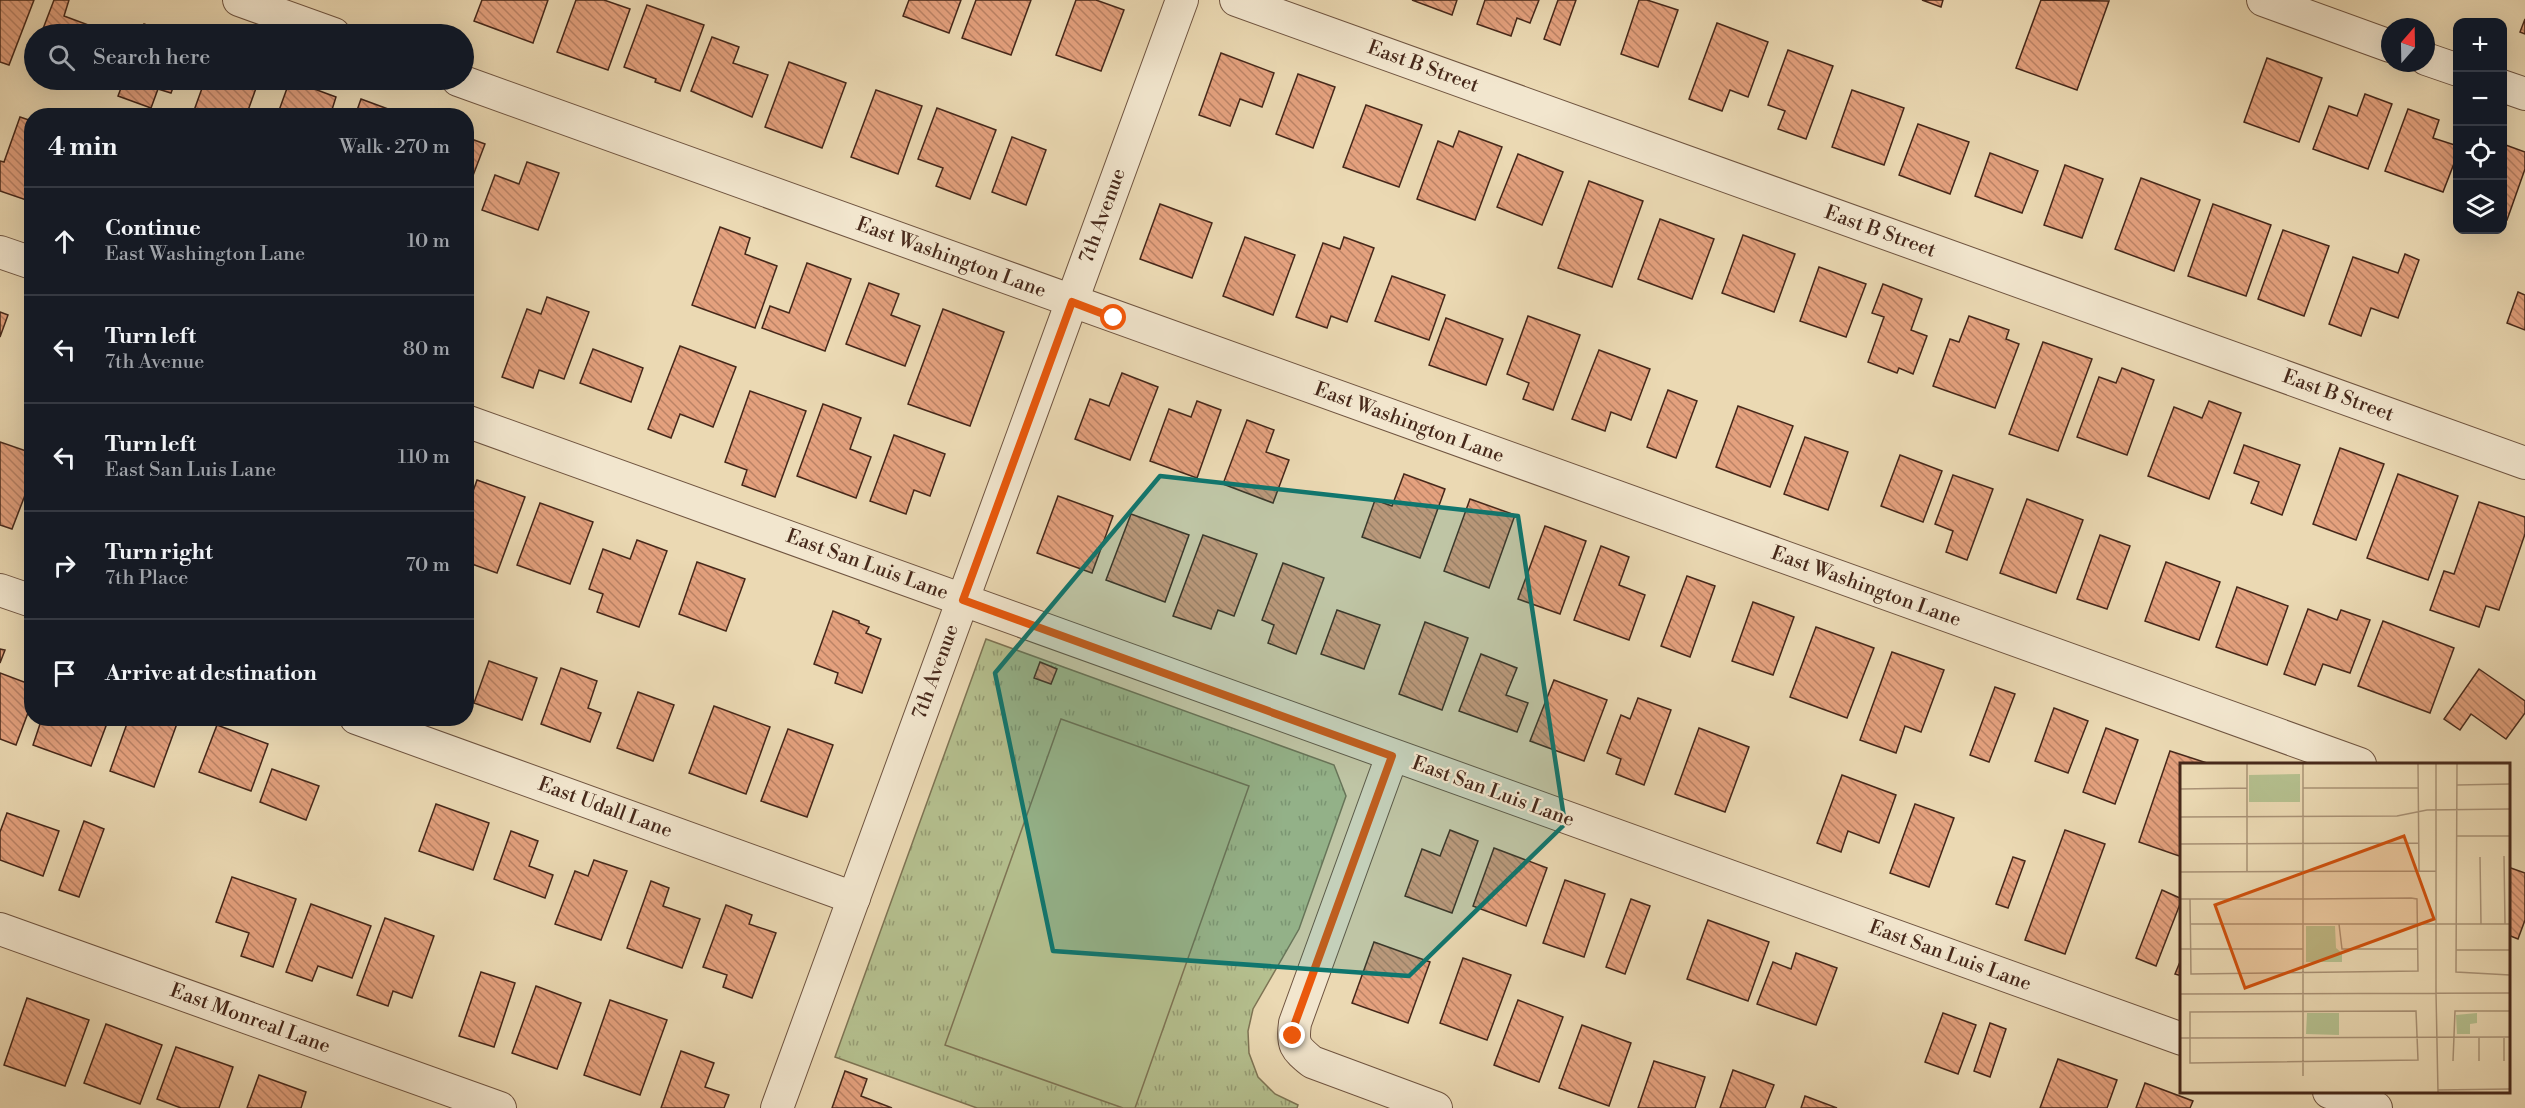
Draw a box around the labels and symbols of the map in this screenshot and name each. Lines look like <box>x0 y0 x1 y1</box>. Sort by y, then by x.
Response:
north arrow <box>2381 18 2435 72</box>
street label: East B Street <box>1364 35 1482 99</box>
street label: 7th Avenue <box>1074 165 1132 267</box>
street label: East B Street <box>1821 200 1939 264</box>
street label: East Washington Lane <box>853 212 1049 304</box>
route start <box>1100 304 1126 330</box>
street label: East B Street <box>2279 364 2397 428</box>
street label: East Washington Lane <box>1311 377 1507 469</box>
street label: East San Luis Lane <box>782 524 952 606</box>
street label: East Washington Lane <box>1768 541 1964 633</box>
street label: 7th Avenue <box>907 621 965 723</box>
street label: East San Luis Lane <box>1408 751 1578 833</box>
inset map <box>2180 763 2510 1093</box>
street label: East Udall Lane <box>534 772 676 844</box>
street label: East San Luis Lane <box>1865 915 2035 997</box>
street label: East Monreal Lane <box>166 978 334 1060</box>
route end <box>1279 1022 1305 1048</box>

